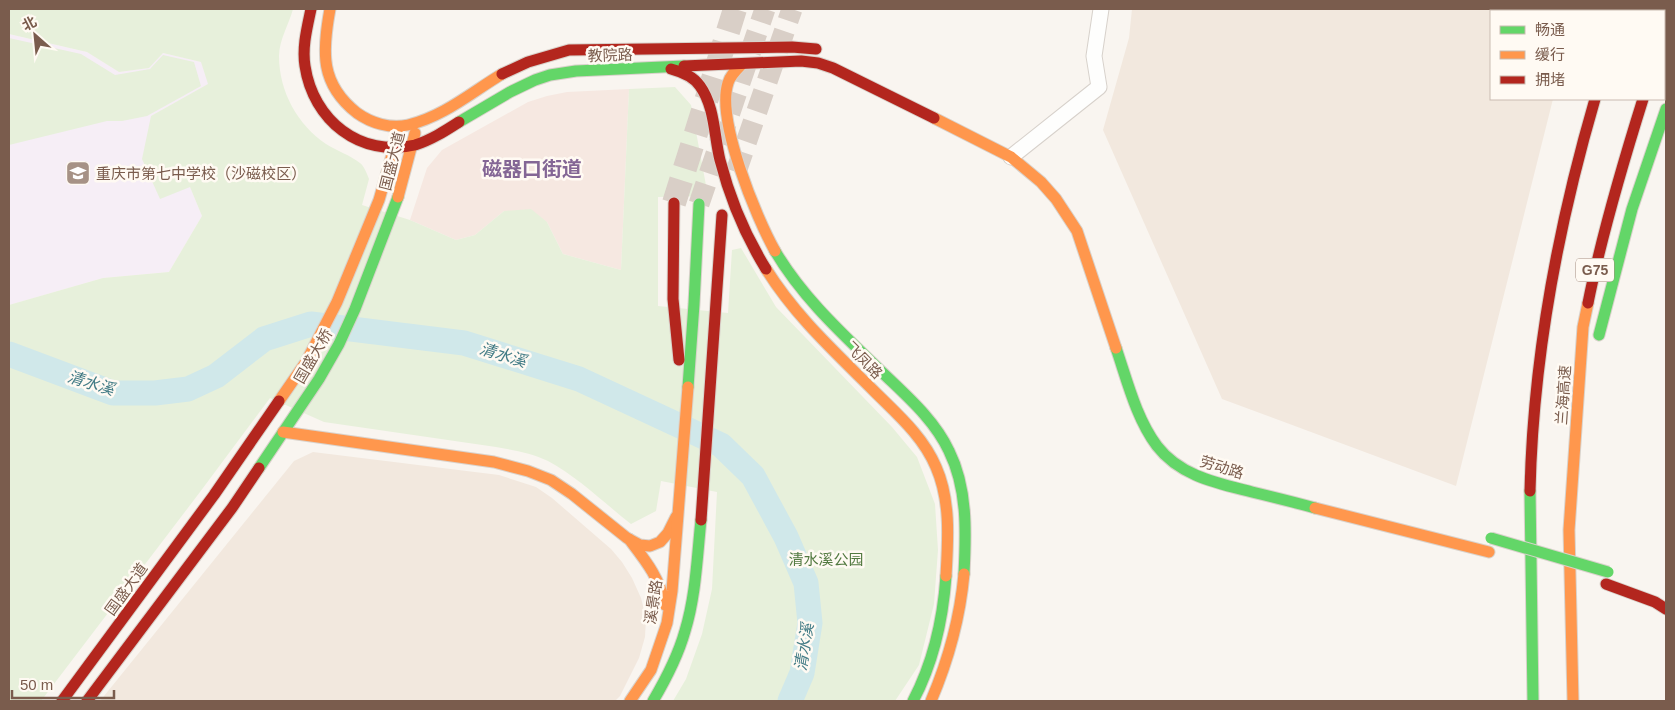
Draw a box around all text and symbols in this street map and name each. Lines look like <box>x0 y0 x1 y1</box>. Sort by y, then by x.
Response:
north arrow <box>10 10 60 60</box>
legend <box>1490 10 1665 100</box>
text: 北 <box>19 13 39 34</box>
text: 畅通 <box>1535 21 1565 38</box>
street label: 教院路 <box>587 46 633 64</box>
text: 缓行 <box>1535 46 1565 63</box>
text: 拥堵 <box>1535 71 1565 88</box>
street label: 国盛大道 <box>376 130 408 192</box>
district label: 磁器口街道 <box>482 158 582 180</box>
school or university icon: 重庆市第七中学校（沙磁校区） <box>65 160 91 186</box>
place label: 重庆市第七中学校（沙磁校区） <box>96 165 306 182</box>
road number: G75 <box>1576 258 1614 282</box>
street label: 国盛大桥 <box>291 326 335 386</box>
street label: 飞凤路 <box>842 338 886 382</box>
water label: 清水溪 <box>478 340 530 371</box>
street label: 兰海高速 <box>1552 364 1574 426</box>
water label: 清水溪 <box>66 368 118 399</box>
street label: 劳动路 <box>1198 452 1246 482</box>
park label: 清水溪公园 <box>788 551 864 568</box>
street label: 国盛大道 <box>101 560 151 618</box>
street label: 溪景路 <box>641 578 665 626</box>
water label: 清水溪 <box>792 620 816 672</box>
scale bar <box>12 668 115 700</box>
text: 50 m <box>20 676 53 693</box>

